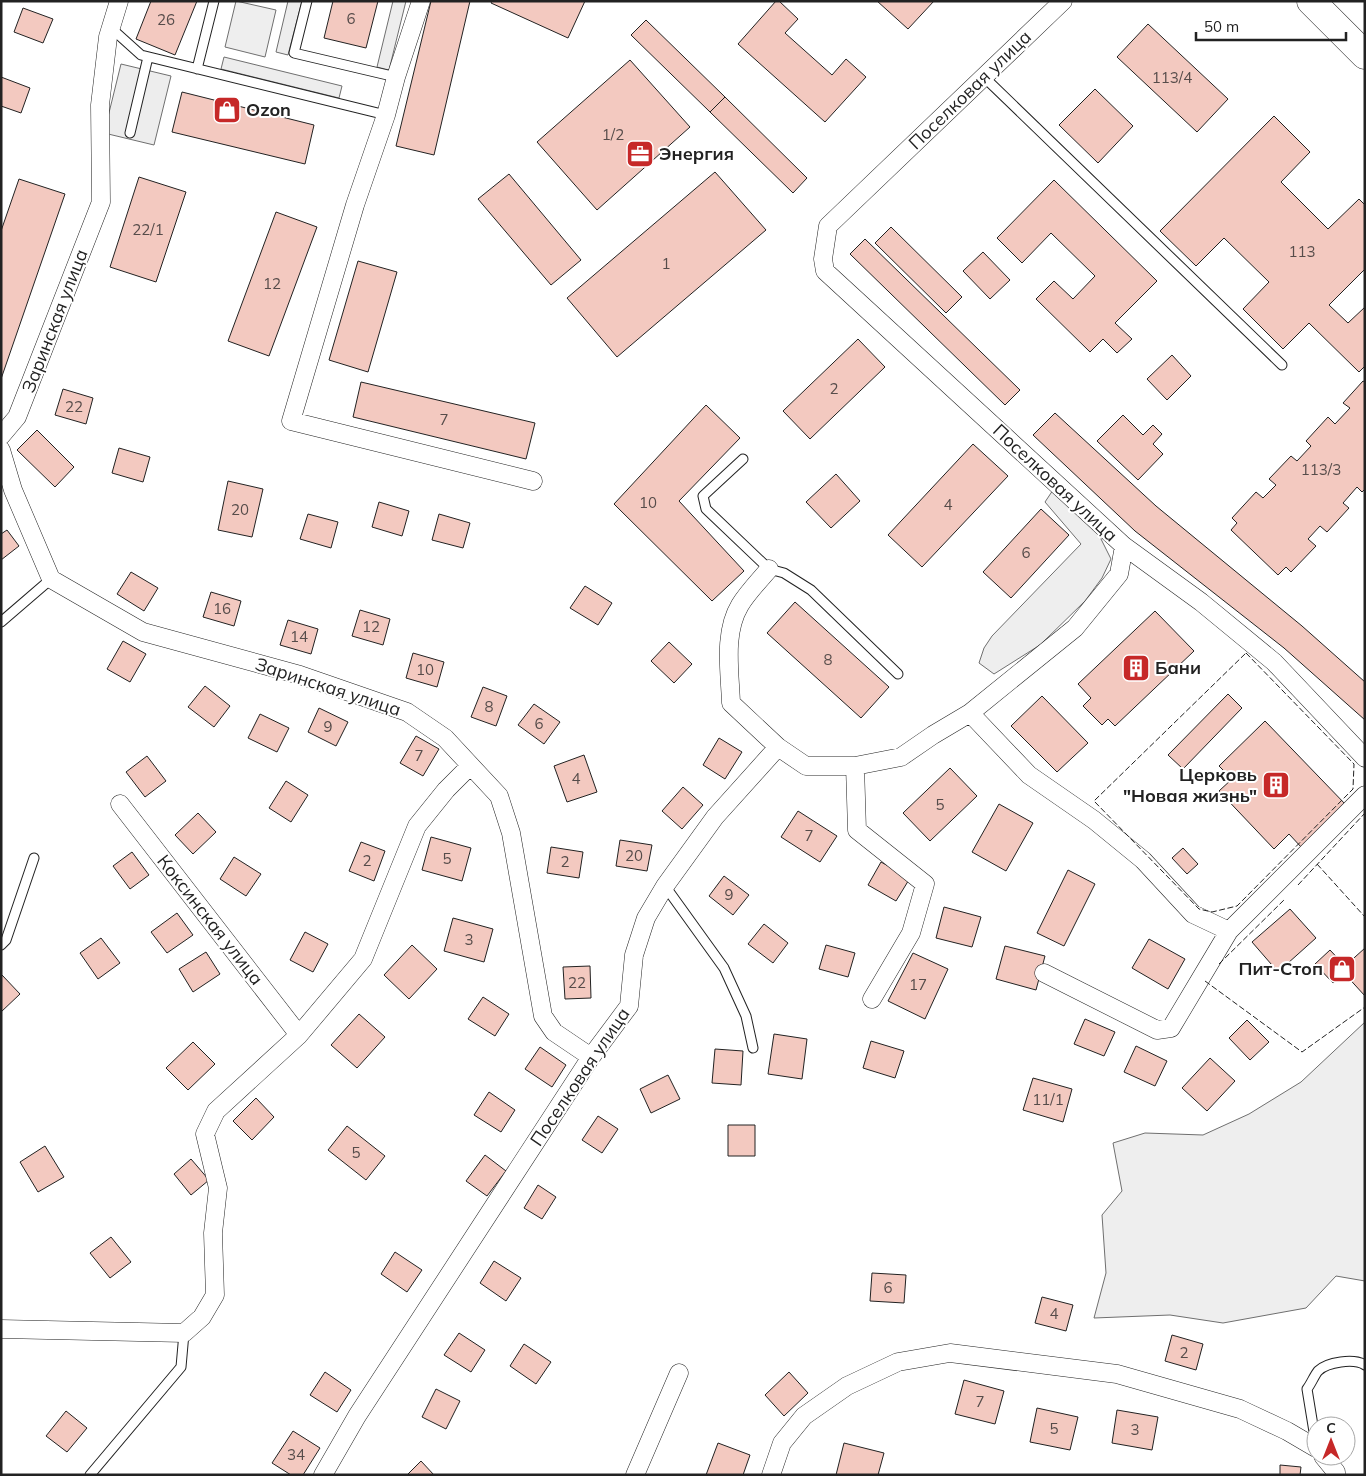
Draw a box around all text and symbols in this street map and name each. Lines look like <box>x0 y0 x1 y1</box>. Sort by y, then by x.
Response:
house number: 6 <box>346 9 356 28</box>
house number: 26 <box>157 10 175 29</box>
scale bar <box>1196 10 1346 42</box>
text: 50 m <box>1204 17 1239 36</box>
street label: Поселковая улица <box>903 25 1036 154</box>
house number: 113/4 <box>1152 68 1192 87</box>
shop icon: Ozon <box>212 95 242 125</box>
place label: Ozon <box>246 98 291 121</box>
house number: 1/2 <box>602 125 624 144</box>
office icon: Энергия <box>625 139 655 169</box>
place label: Энергия <box>659 142 734 165</box>
house number: 22/1 <box>132 220 164 239</box>
house number: 113 <box>1288 242 1316 261</box>
street label: Заринская улица <box>17 246 93 396</box>
house number: 1 <box>661 254 671 273</box>
house number: 12 <box>263 274 281 293</box>
house number: 2 <box>829 379 839 398</box>
house number: 22 <box>65 397 83 416</box>
house number: 7 <box>439 410 449 429</box>
street label: Поселковая улица <box>988 419 1122 546</box>
house number: 113/3 <box>1301 460 1341 479</box>
house number: 10 <box>639 493 657 512</box>
house number: 4 <box>943 495 953 514</box>
house number: 20 <box>231 500 249 519</box>
house number: 6 <box>1021 543 1031 562</box>
house number: 16 <box>213 599 231 618</box>
house number: 12 <box>362 617 380 636</box>
house number: 14 <box>290 627 308 646</box>
house number: 8 <box>823 650 833 669</box>
street label: Заринская улица <box>252 652 404 721</box>
building icon: Бани <box>1121 653 1151 683</box>
place label: Бани <box>1155 656 1201 679</box>
house number: 10 <box>416 660 434 679</box>
house number: 8 <box>484 697 494 716</box>
house number: 6 <box>534 714 544 733</box>
house number: 9 <box>323 717 333 736</box>
house number: 7 <box>414 746 424 765</box>
place label: Церковь "Новая жизнь" <box>1123 763 1257 807</box>
house number: 4 <box>571 769 581 788</box>
building icon: Церковь "Новая жизнь" <box>1261 770 1291 800</box>
house number: 5 <box>935 795 945 814</box>
house number: 7 <box>804 826 814 845</box>
house number: 20 <box>625 846 643 865</box>
house number: 5 <box>442 849 452 868</box>
street label: Коксинская улица <box>152 850 268 989</box>
house number: 2 <box>362 851 372 870</box>
house number: 2 <box>560 852 570 871</box>
house number: 9 <box>724 885 734 904</box>
house number: 3 <box>464 930 474 949</box>
shop icon: Пит-Стоп <box>1327 954 1357 984</box>
place label: Пит-Стоп <box>1239 957 1323 980</box>
house number: 22 <box>568 973 586 992</box>
house number: 17 <box>909 975 927 994</box>
street label: Поселковая улица <box>525 1003 634 1150</box>
house number: 11/1 <box>1032 1090 1064 1109</box>
house number: 5 <box>351 1143 361 1162</box>
house number: 6 <box>883 1278 893 1297</box>
house number: 4 <box>1049 1304 1059 1323</box>
house number: 2 <box>1179 1343 1189 1362</box>
house number: 7 <box>975 1392 985 1411</box>
north arrow <box>1306 1416 1356 1466</box>
house number: 5 <box>1049 1419 1059 1438</box>
text: С <box>1326 1419 1336 1437</box>
house number: 3 <box>1130 1420 1140 1439</box>
house number: 34 <box>287 1445 305 1464</box>

